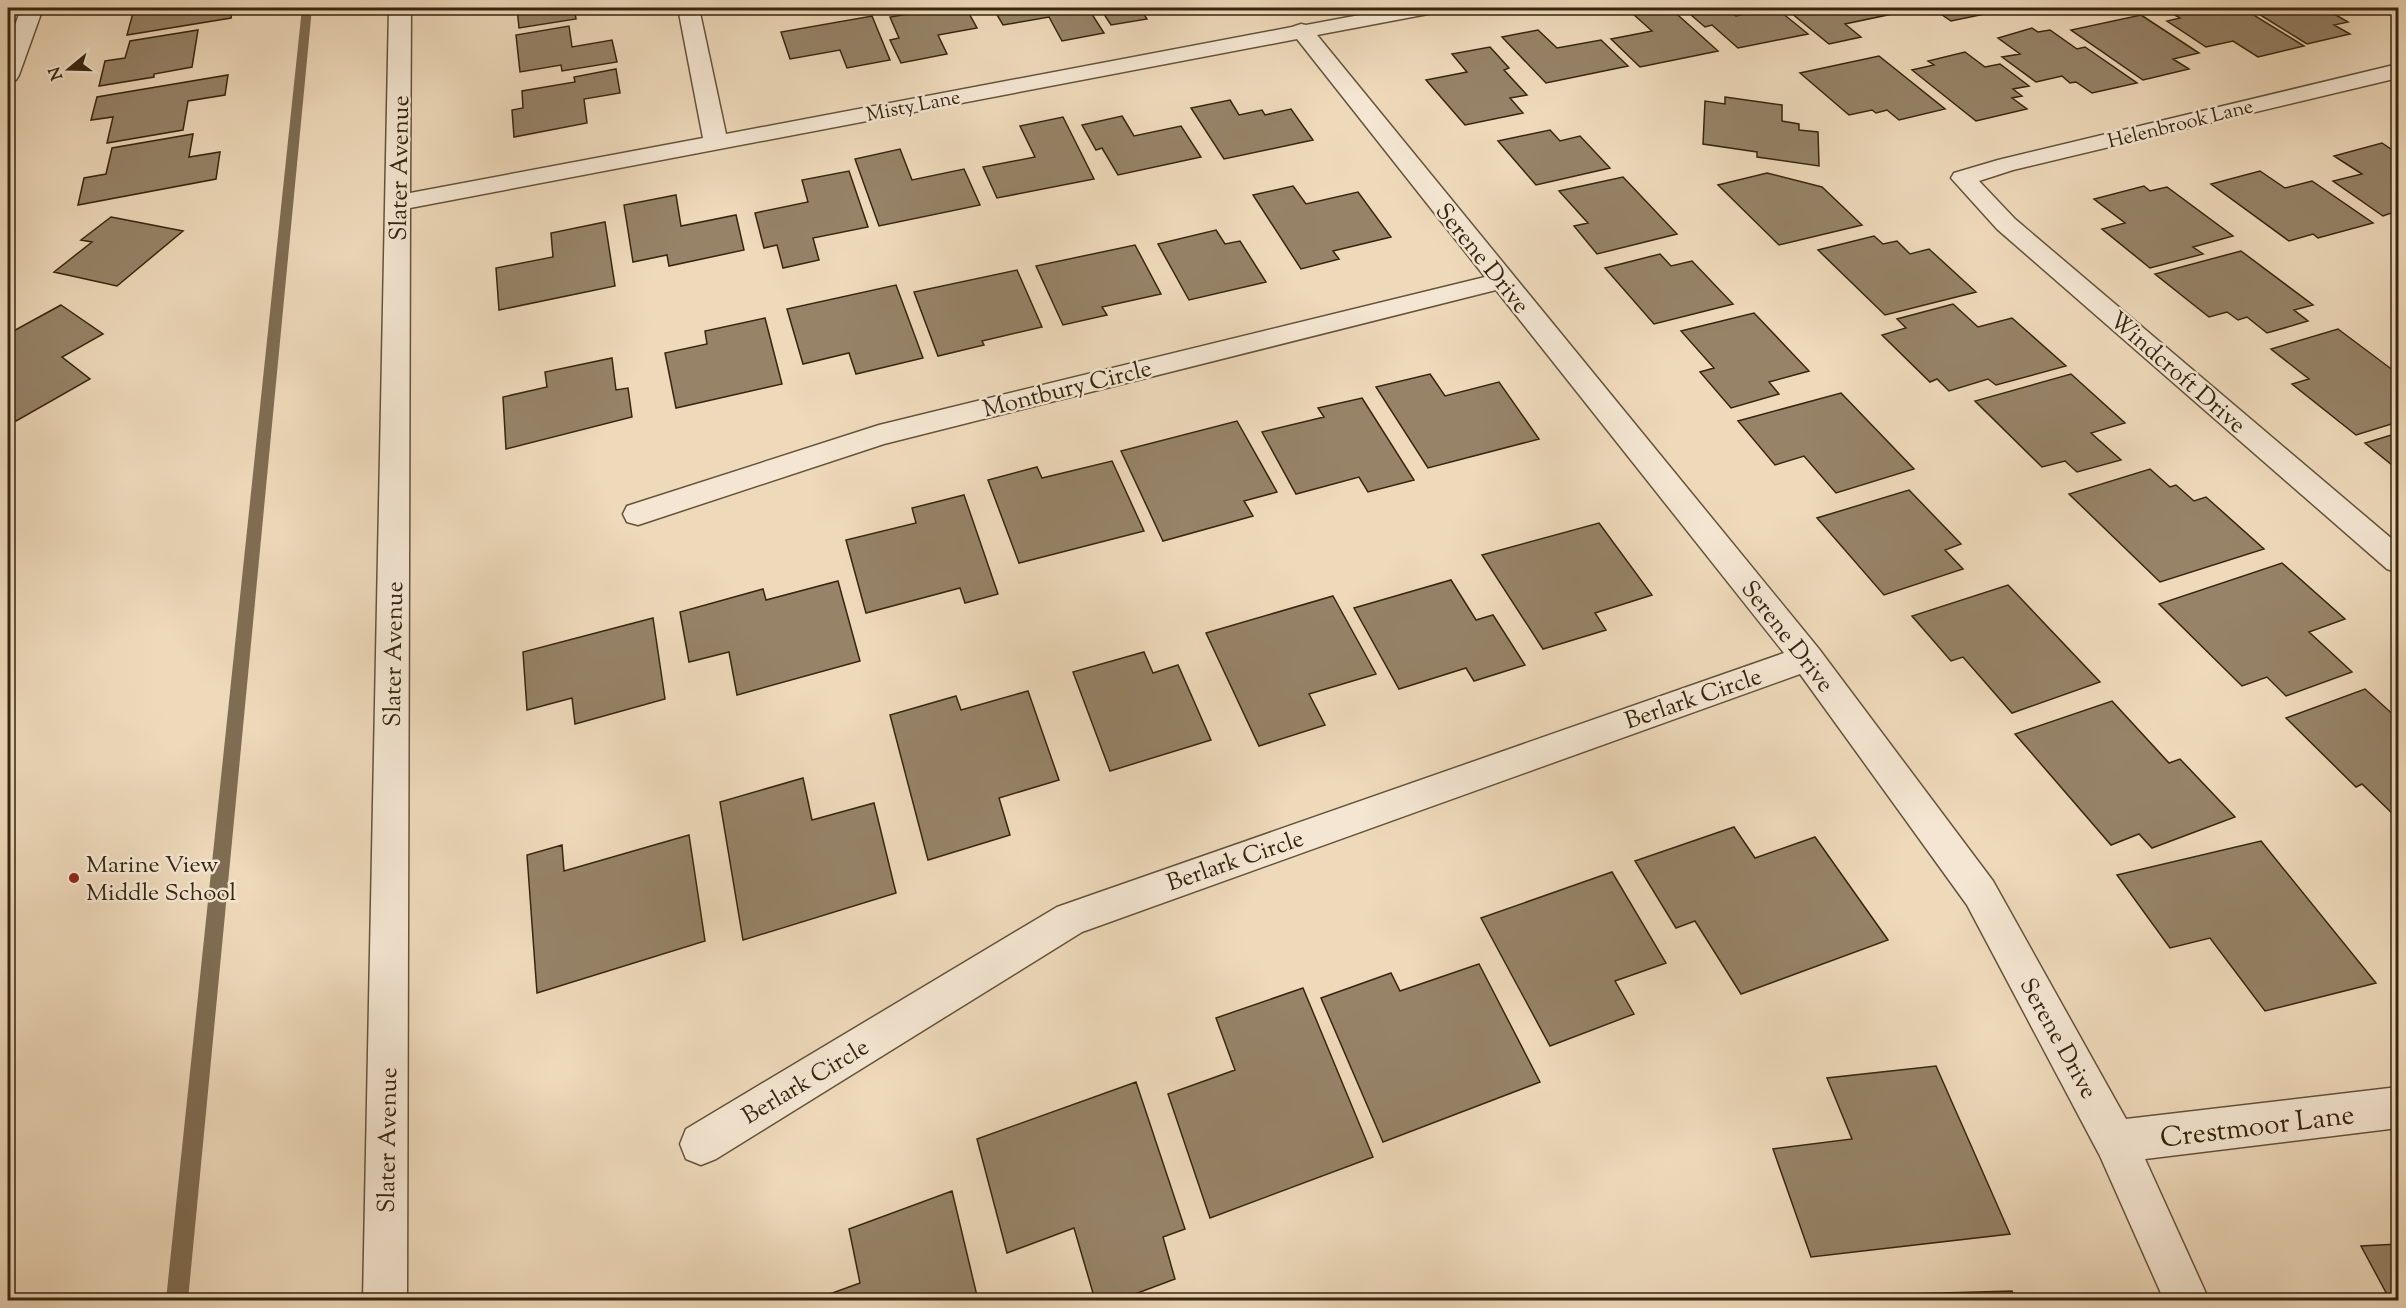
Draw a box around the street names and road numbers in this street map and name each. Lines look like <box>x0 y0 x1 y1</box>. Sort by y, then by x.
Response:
street label: Misty Lane <box>864 84 963 131</box>
street label: Helenbrook Lane <box>2105 93 2256 158</box>
street label: Slater Avenue <box>383 95 419 241</box>
street label: Serene Drive <box>1426 197 1537 322</box>
street label: Windcroft Drive <box>2101 304 2253 443</box>
street label: Montbury Circle <box>980 353 1155 427</box>
street label: Serene Drive <box>1732 574 1841 700</box>
street label: Slater Avenue <box>377 581 413 727</box>
street label: Berlark Circle <box>1621 661 1767 739</box>
street label: Berlark Circle <box>1163 823 1309 901</box>
street label: Serene Drive <box>2010 972 2105 1106</box>
street label: Berlark Circle <box>736 1031 876 1134</box>
street label: Slater Avenue <box>371 1067 407 1213</box>
street label: Crestmoor Lane <box>2158 1096 2357 1160</box>

